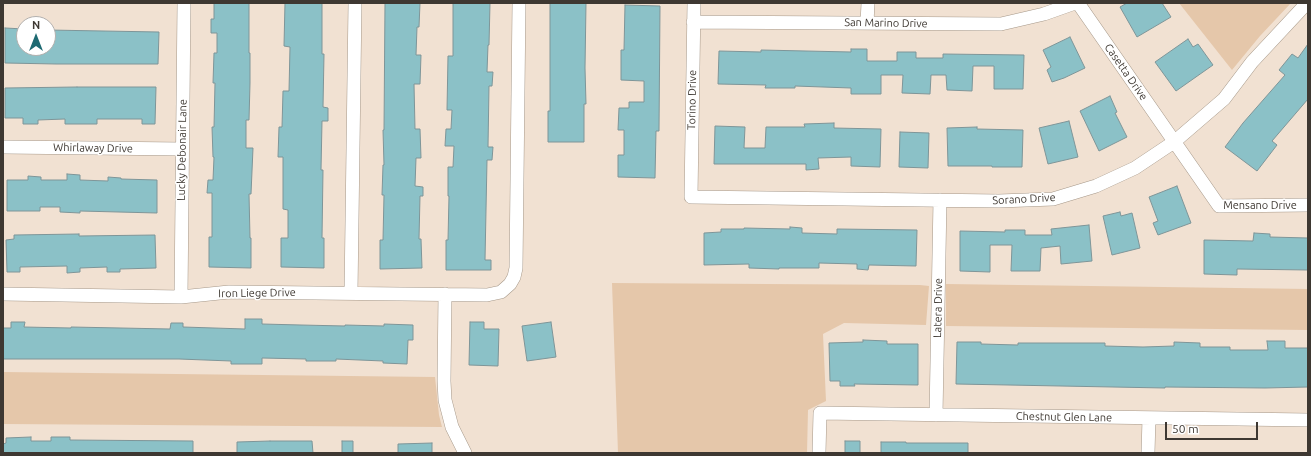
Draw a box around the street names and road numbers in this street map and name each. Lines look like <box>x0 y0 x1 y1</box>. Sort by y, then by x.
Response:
street label: San Marino Drive <box>844 16 928 30</box>
street label: Casetta Drive <box>1102 41 1150 103</box>
street label: Torino Drive <box>685 70 699 130</box>
street label: Lucky Debonair Lane <box>175 99 189 201</box>
street label: Whirlaway Drive <box>53 141 133 155</box>
street label: Sorano Drive <box>992 191 1056 207</box>
street label: Mensano Drive <box>1223 198 1297 212</box>
street label: Latera Drive <box>931 278 945 338</box>
street label: Iron Liege Drive <box>218 286 296 300</box>
street label: Chestnut Glen Lane <box>1016 410 1112 424</box>

